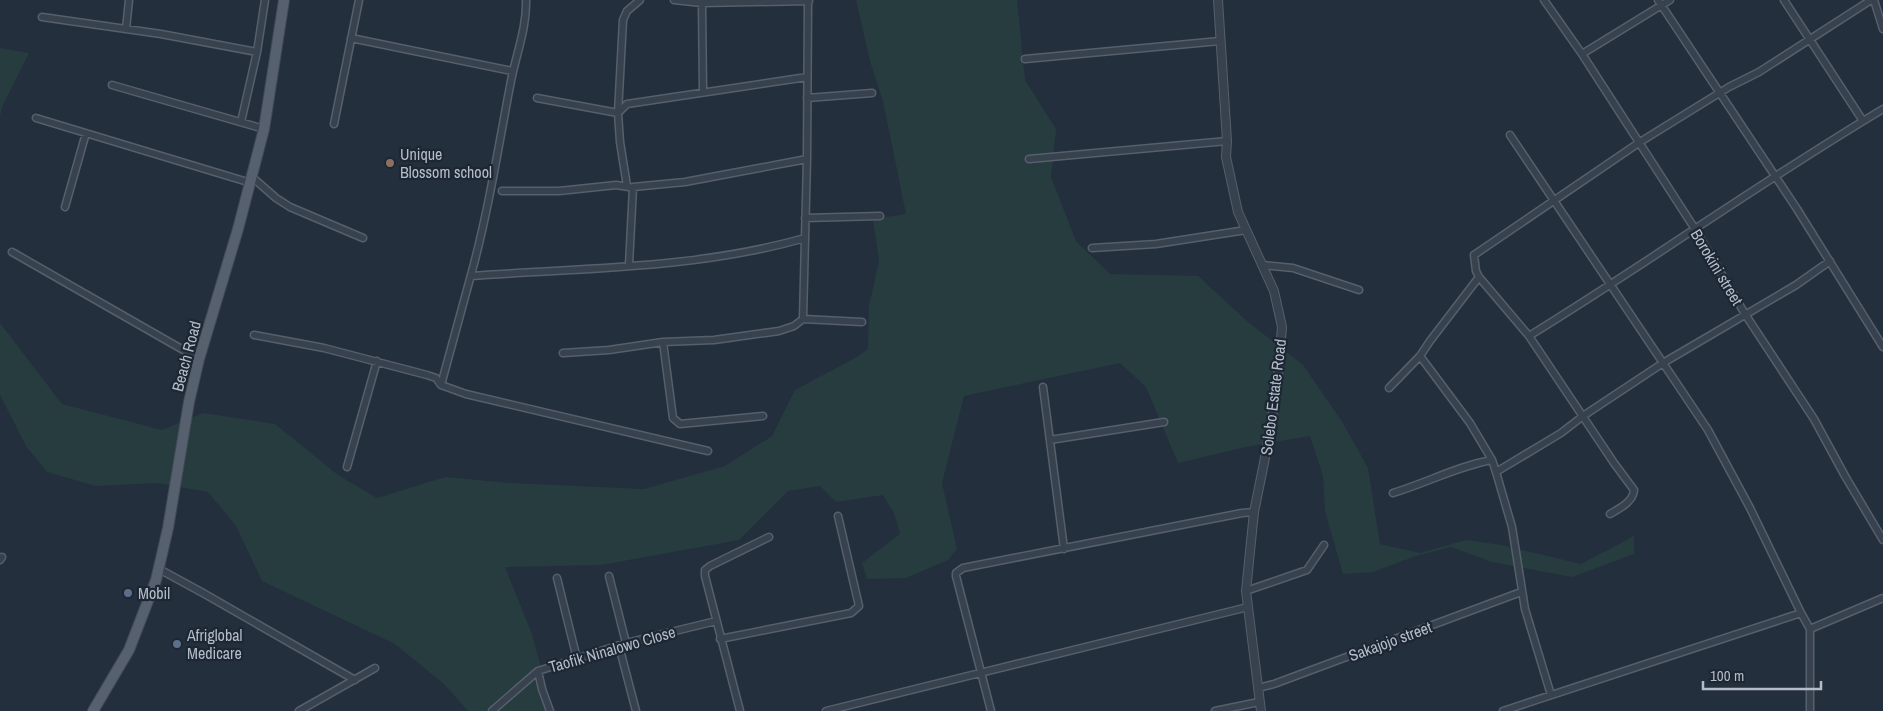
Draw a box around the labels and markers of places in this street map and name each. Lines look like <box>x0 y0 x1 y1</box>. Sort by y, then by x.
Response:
place label: Unique Blossom school <box>400 143 492 183</box>
marker: Unique Blossom school <box>384 157 396 169</box>
place label: Mobil <box>138 582 170 604</box>
marker: Mobil <box>122 587 134 599</box>
place label: Afriglobal Medicare <box>186 624 243 664</box>
marker: Afriglobal Medicare <box>171 638 183 650</box>

